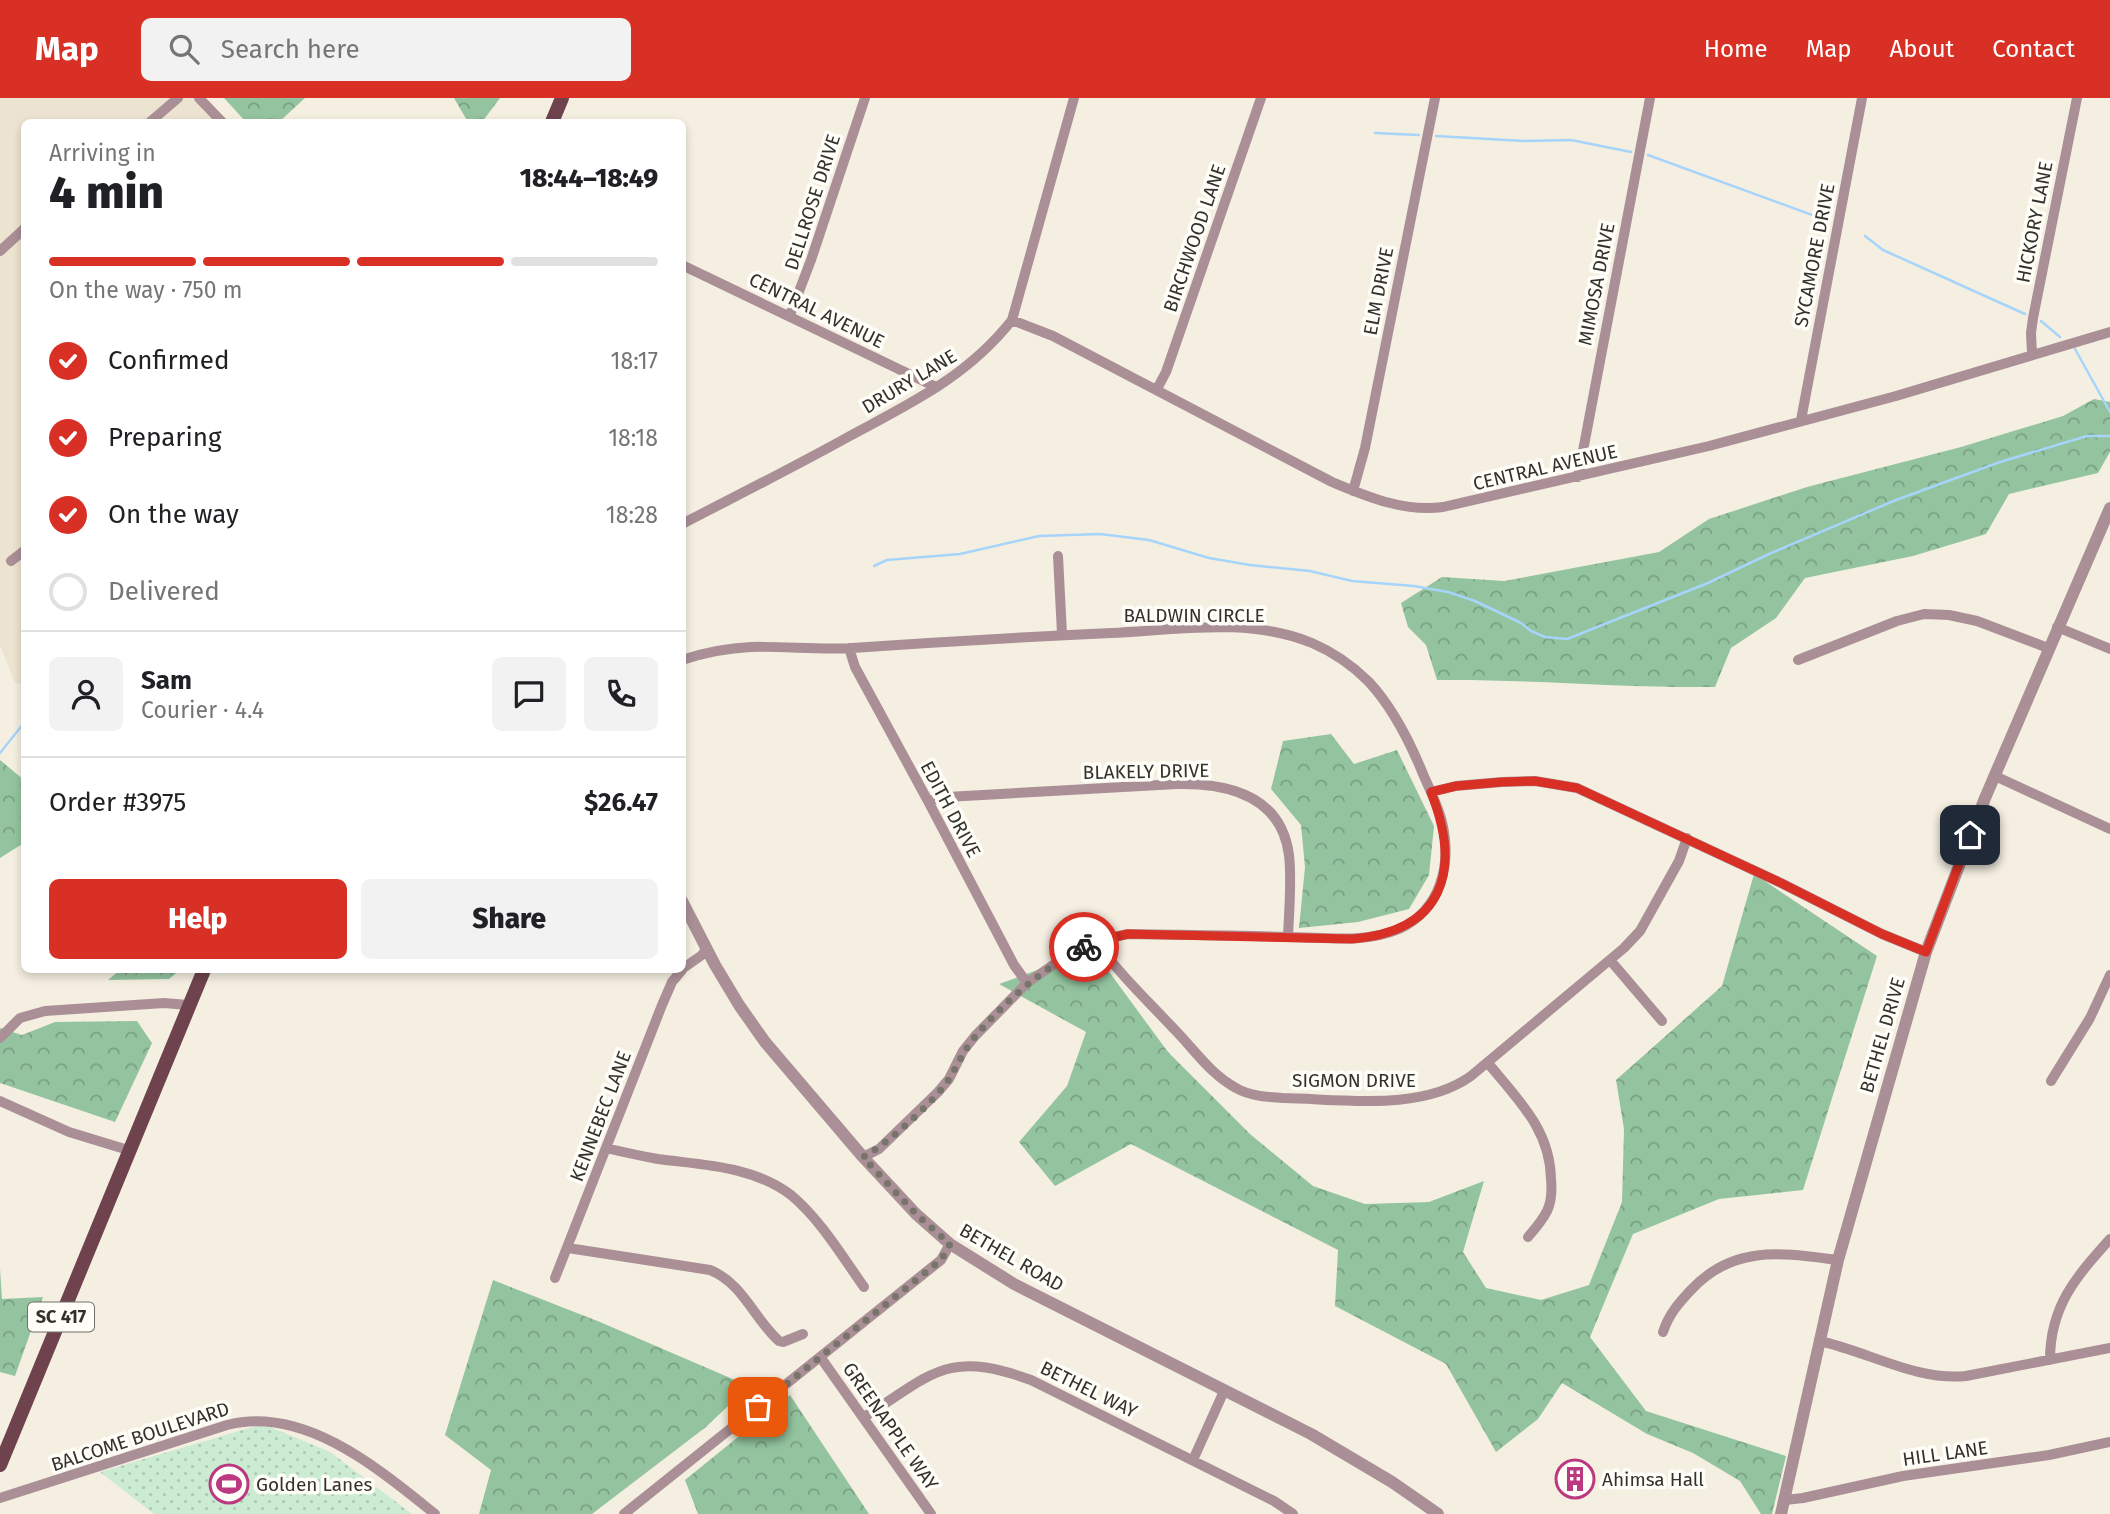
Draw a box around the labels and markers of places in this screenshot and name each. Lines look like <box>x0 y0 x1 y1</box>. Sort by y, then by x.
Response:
pin <box>1940 805 2000 865</box>
pin <box>728 1377 788 1437</box>
building icon: Ahimsa Hall <box>1554 1458 1596 1500</box>
sports icon: Golden Lanes <box>208 1463 250 1505</box>
place label: Ahimsa Hall <box>1602 1468 1704 1491</box>
place label: Golden Lanes <box>256 1473 373 1496</box>

